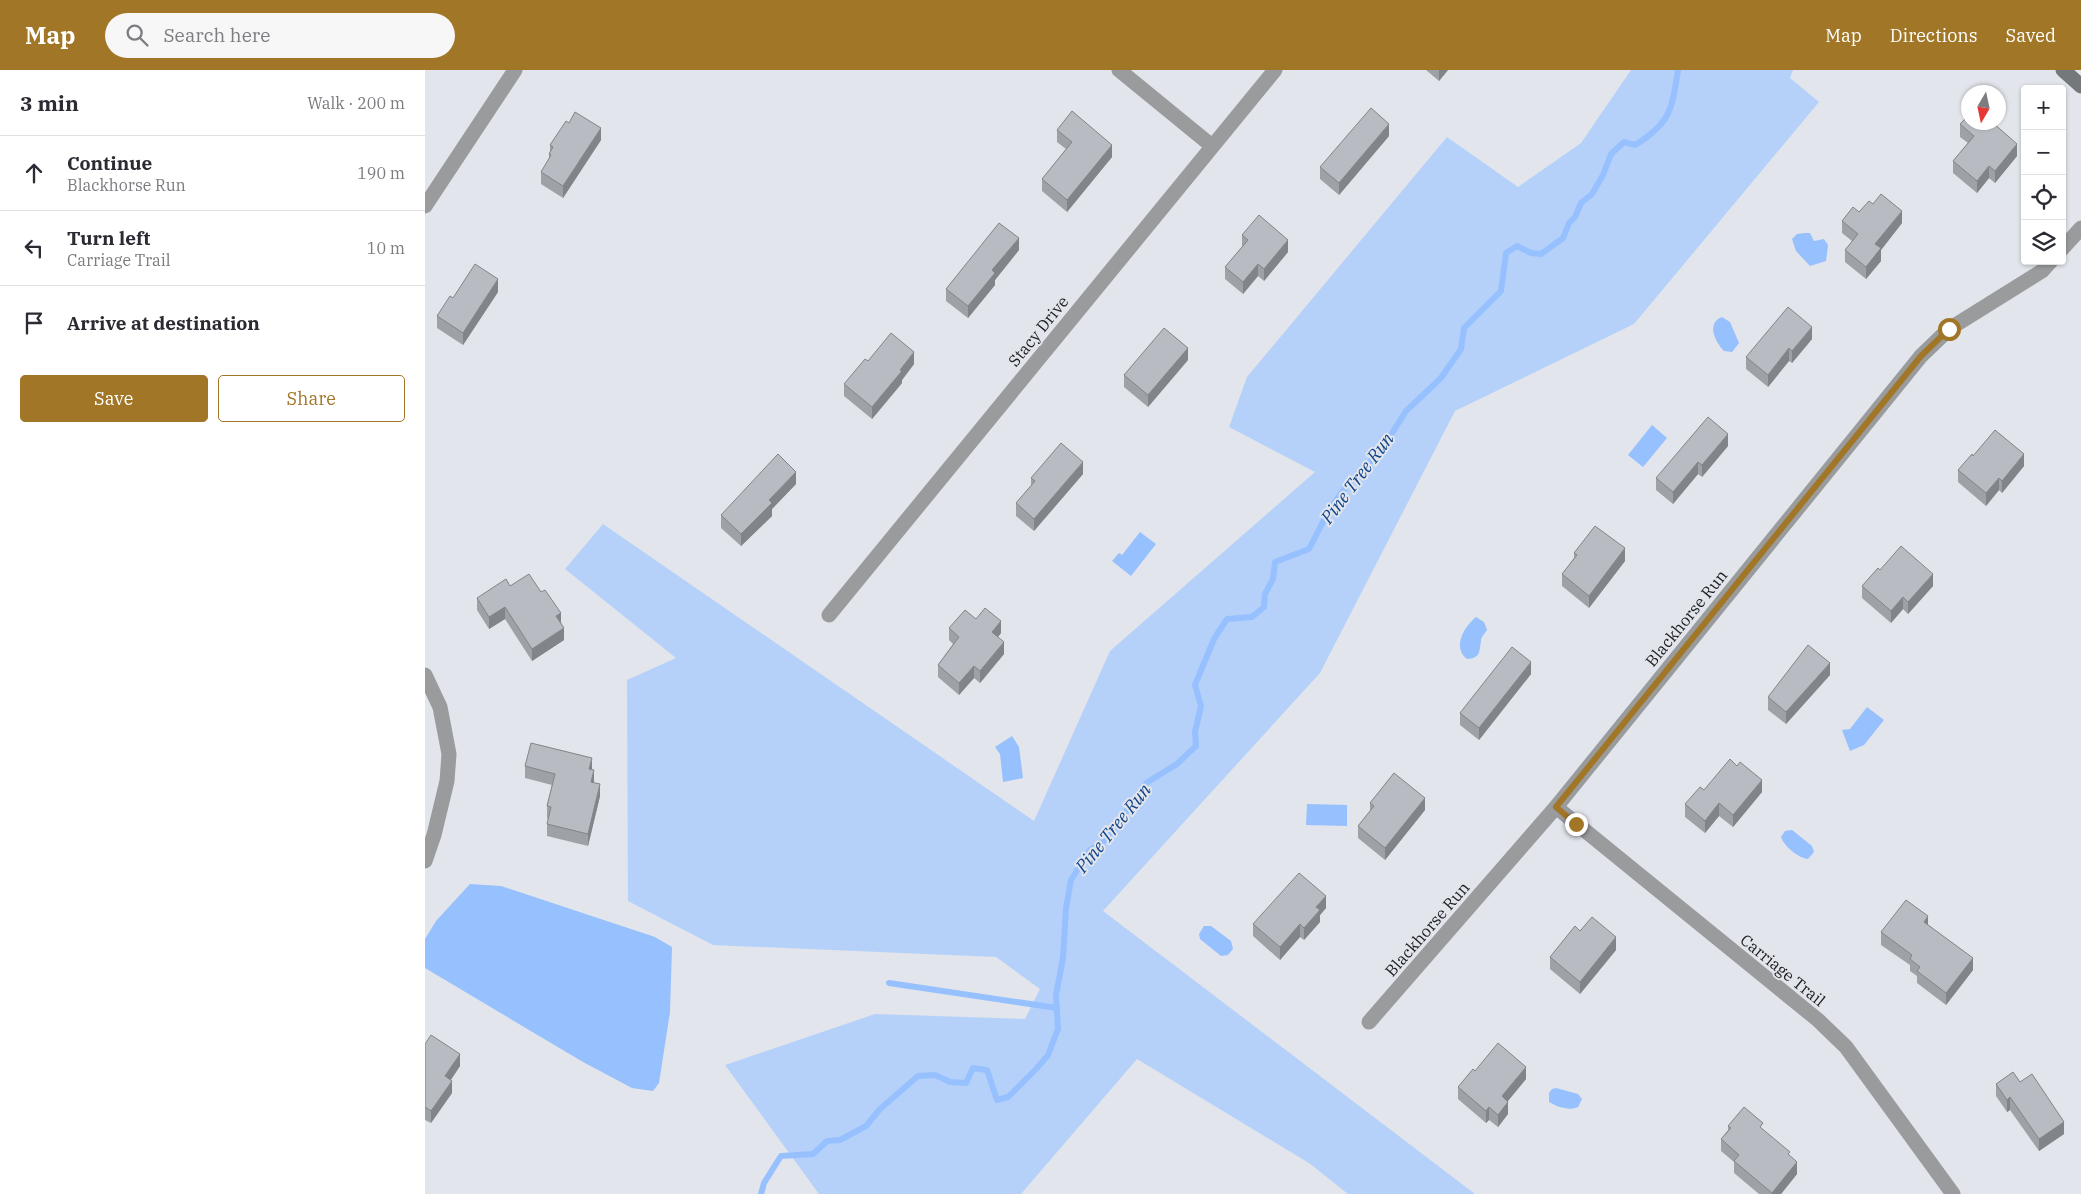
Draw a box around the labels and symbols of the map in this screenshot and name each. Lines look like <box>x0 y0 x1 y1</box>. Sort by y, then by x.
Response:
north arrow <box>1961 85 2006 130</box>
street label: Stacy Drive <box>1004 292 1072 370</box>
route start <box>1938 318 1961 341</box>
water label: Pine Tree Run <box>1315 427 1399 529</box>
street label: Blackhorse Run <box>1641 566 1731 670</box>
water label: Pine Tree Run <box>1069 778 1156 878</box>
route end <box>1565 813 1588 836</box>
street label: Blackhorse Run <box>1380 878 1474 980</box>
street label: Carriage Trail <box>1736 930 1830 1010</box>

